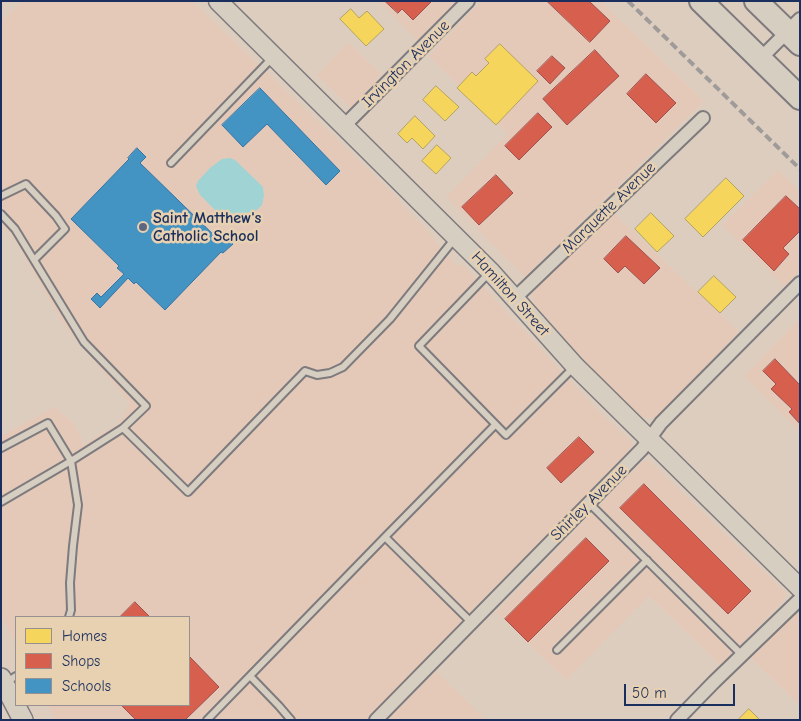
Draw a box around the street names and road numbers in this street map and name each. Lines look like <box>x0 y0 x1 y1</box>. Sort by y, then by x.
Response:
street label: Irvington Avenue <box>358 16 454 112</box>
street label: Marquette Avenue <box>558 158 660 258</box>
street label: Hamilton Street <box>467 248 553 340</box>
street label: Shirley Avenue <box>547 461 631 545</box>

